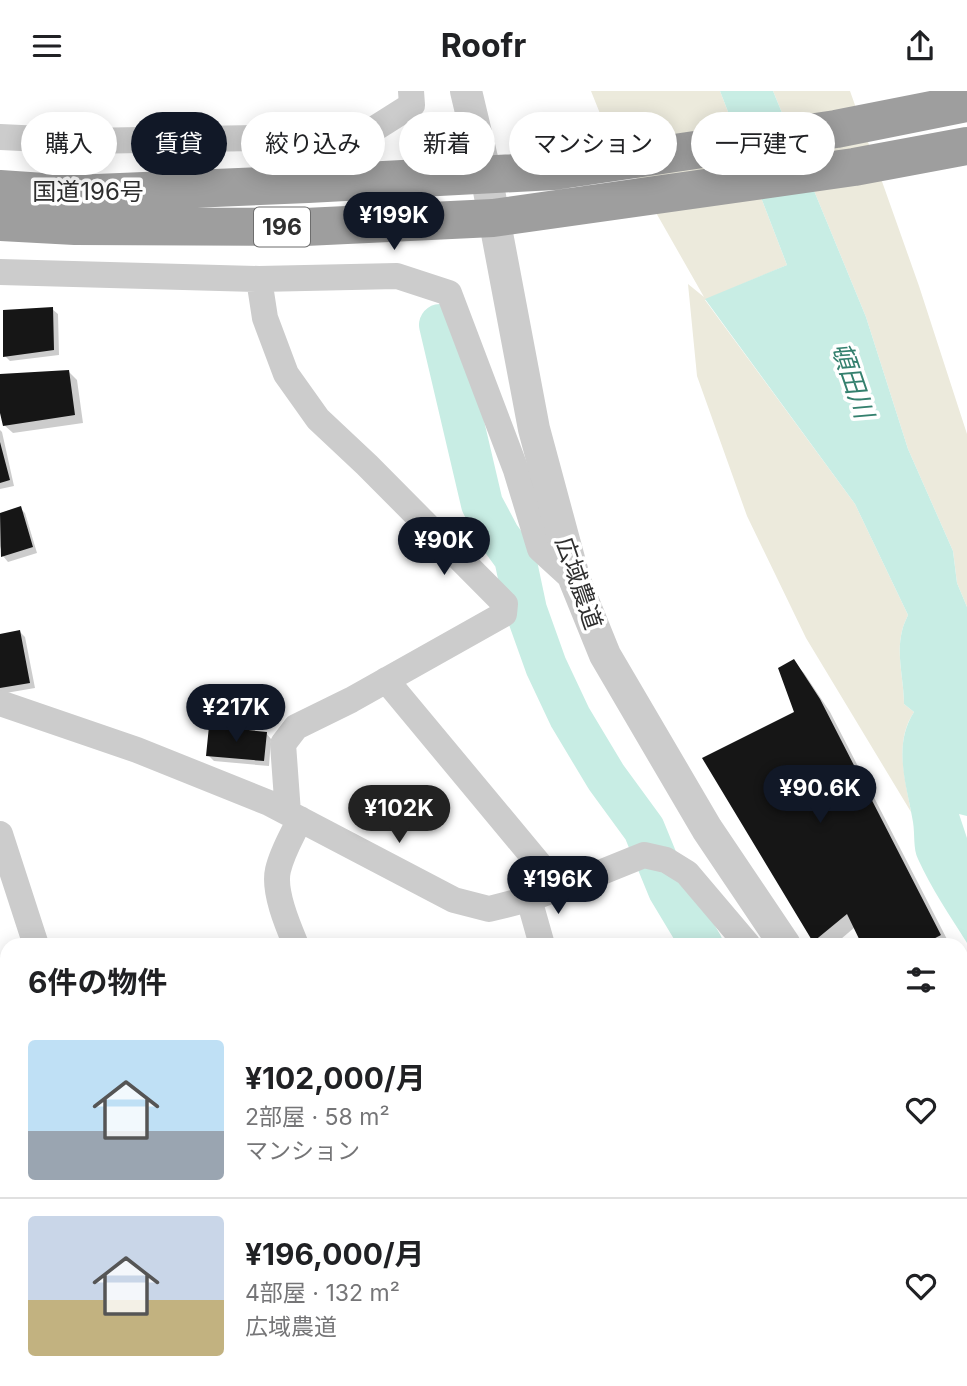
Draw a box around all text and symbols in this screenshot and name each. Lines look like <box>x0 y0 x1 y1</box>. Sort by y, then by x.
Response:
text: Roofr <box>441 26 526 65</box>
icon: menu <box>28 27 66 65</box>
icon: share <box>901 27 939 65</box>
chip: 購入 <box>21 112 117 175</box>
chip: 賃貸 <box>131 112 227 175</box>
chip: 絞り込み <box>241 112 385 175</box>
chip: 新着 <box>399 112 495 175</box>
chip: マンション <box>509 112 677 175</box>
chip: 一戸建て <box>691 112 835 175</box>
street label: 国道196号 <box>32 177 144 206</box>
pin: ¥199K <box>345 193 443 252</box>
text: ¥199K <box>359 201 429 229</box>
road number: 196 <box>254 207 310 246</box>
water label: 頓田川 <box>826 338 881 425</box>
pin: ¥90K <box>403 517 485 577</box>
text: ¥90K <box>414 526 474 554</box>
street label: 広域農道 <box>550 533 608 633</box>
pin: ¥217K <box>187 685 285 744</box>
text: ¥217K <box>202 693 270 721</box>
pin: ¥90.6K <box>763 765 877 825</box>
text: ¥90.6K <box>779 774 861 802</box>
pin: ¥102K <box>350 785 448 845</box>
text: ¥102K <box>364 794 434 822</box>
pin: ¥196K <box>509 857 607 916</box>
text: ¥196K <box>523 865 593 893</box>
icon: filters <box>902 961 940 999</box>
text: 6件の物件 <box>28 964 167 1000</box>
text: ¥102,000/月 <box>245 1060 426 1096</box>
icon: home <box>84 1068 168 1152</box>
icon: heart <box>902 1091 940 1129</box>
text: 2部屋 · 58 m² <box>245 1103 390 1131</box>
text: マンション <box>245 1137 360 1165</box>
text: ¥196,000/月 <box>245 1236 425 1272</box>
icon: home <box>84 1244 168 1328</box>
icon: heart <box>902 1267 940 1305</box>
text: 4部屋 · 132 m² <box>245 1279 400 1307</box>
text: 広域農道 <box>245 1313 337 1341</box>

